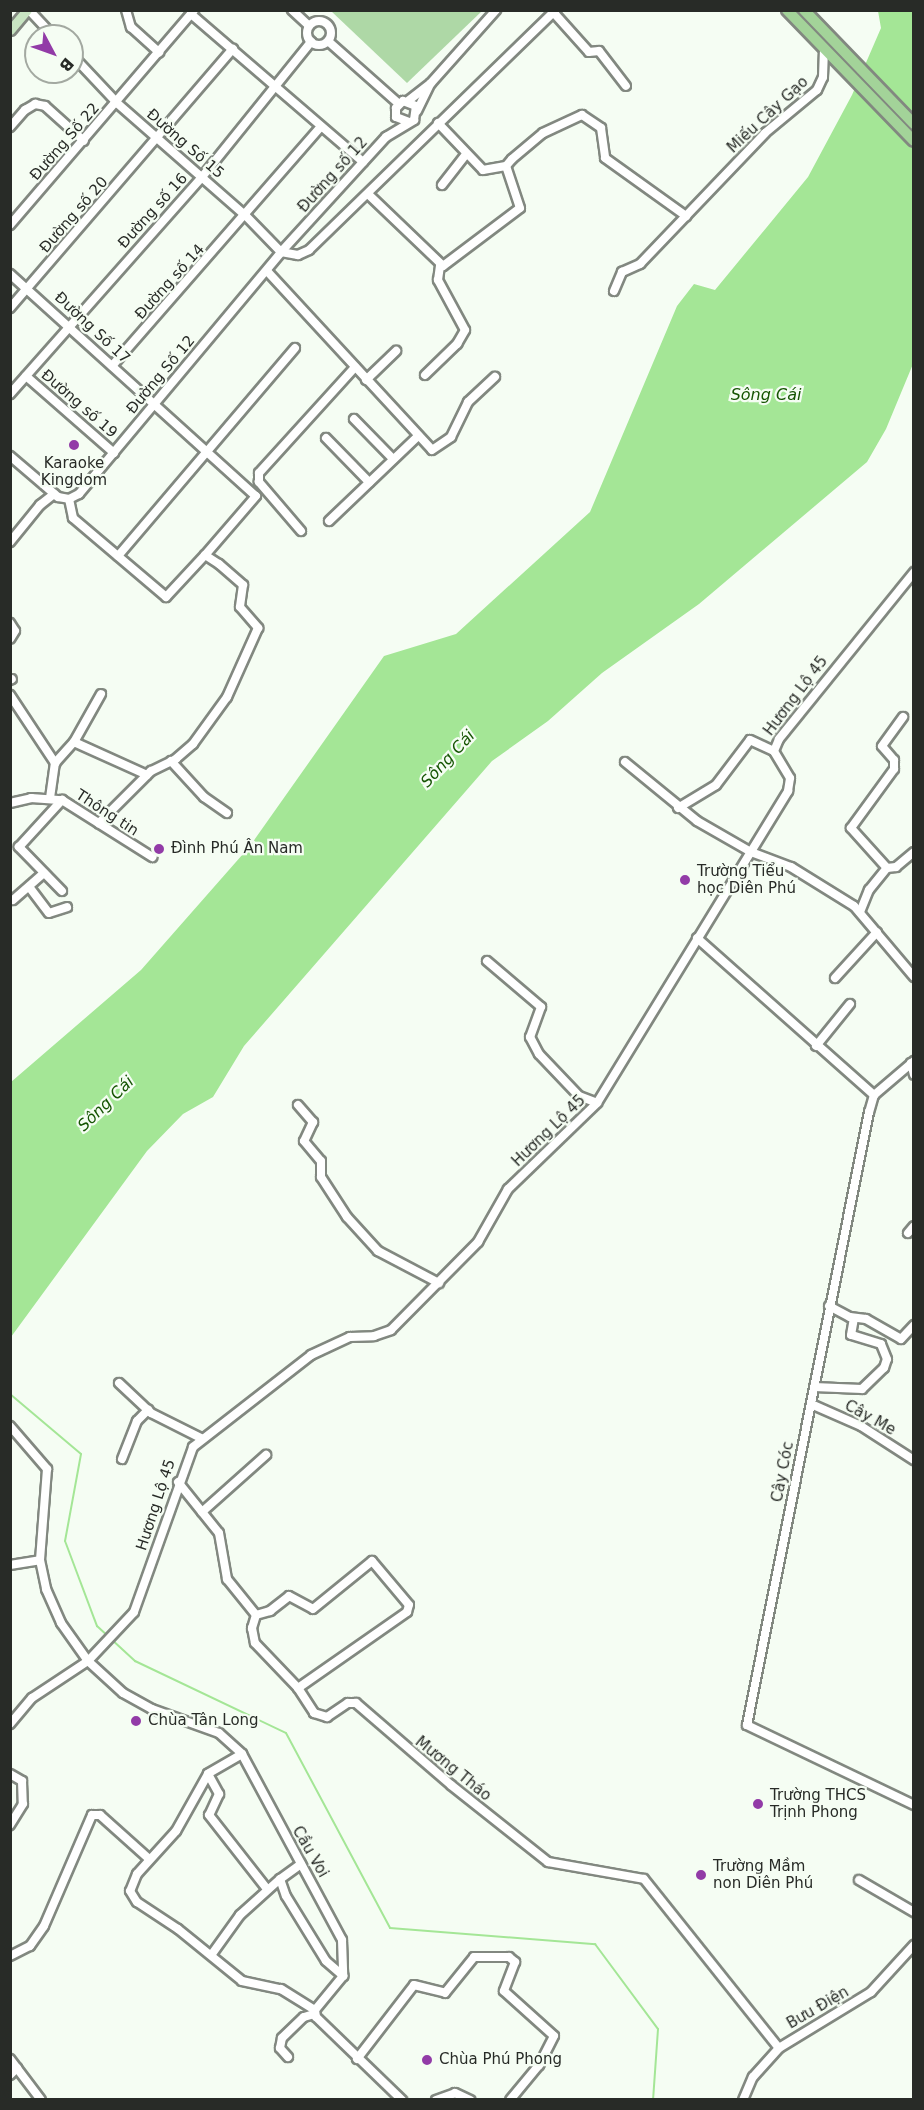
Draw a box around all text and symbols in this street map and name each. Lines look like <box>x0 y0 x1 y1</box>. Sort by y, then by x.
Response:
north arrow <box>24 24 84 84</box>
text: B <box>55 54 78 76</box>
street label: Miếu Cây Gạo <box>724 73 812 157</box>
street label: Đường Số 22 <box>27 100 103 184</box>
street label: Đường Số 15 <box>143 106 227 182</box>
street label: Đường số 12 <box>295 134 371 216</box>
street label: Đường số 16 <box>115 170 191 252</box>
street label: Đường số 20 <box>36 173 112 257</box>
street label: Đường số 14 <box>132 241 208 323</box>
street label: Đường Số 17 <box>51 288 133 368</box>
street label: Đường Số 12 <box>123 332 199 418</box>
street label: Đường số 19 <box>37 366 121 442</box>
water label: Sông Cái <box>731 385 801 405</box>
marker: Karaoke Kingdom <box>67 438 81 452</box>
place label: Karaoke Kingdom <box>41 454 107 489</box>
street label: Hương Lộ 45 <box>760 653 832 739</box>
water label: Sông Cái <box>417 727 479 791</box>
street label: Thông tin <box>72 786 142 840</box>
place label: Đình Phú Ân Nam <box>171 840 303 858</box>
marker: Đình Phú Ân Nam <box>152 842 166 856</box>
place label: Trường Tiểu học Diên Phú <box>697 862 796 897</box>
marker: Trường Tiểu học Diên Phú <box>678 873 692 887</box>
water label: Sông Cái <box>74 1073 138 1135</box>
street label: Hương Lộ 45 <box>509 1091 589 1171</box>
street label: Cây Me <box>841 1397 899 1439</box>
street label: Cây Cóc <box>768 1440 798 1504</box>
street label: Hương Lộ 45 <box>133 1457 179 1553</box>
place label: Chùa Tân Long <box>148 1712 259 1730</box>
marker: Chùa Tân Long <box>129 1714 143 1728</box>
street label: Mương Tháo <box>411 1733 495 1805</box>
place label: Trường THCS Trịnh Phong <box>770 1786 866 1821</box>
marker: Trường THCS Trịnh Phong <box>751 1797 765 1811</box>
street label: Cầu Voi <box>288 1823 332 1881</box>
place label: Trường Mầm non Diên Phú <box>713 1857 813 1892</box>
marker: Trường Mầm non Diên Phú <box>694 1868 708 1882</box>
street label: Bưu Điện <box>784 1983 852 2033</box>
place label: Chùa Phú Phong <box>439 2051 562 2069</box>
marker: Chùa Phú Phong <box>420 2053 434 2067</box>

